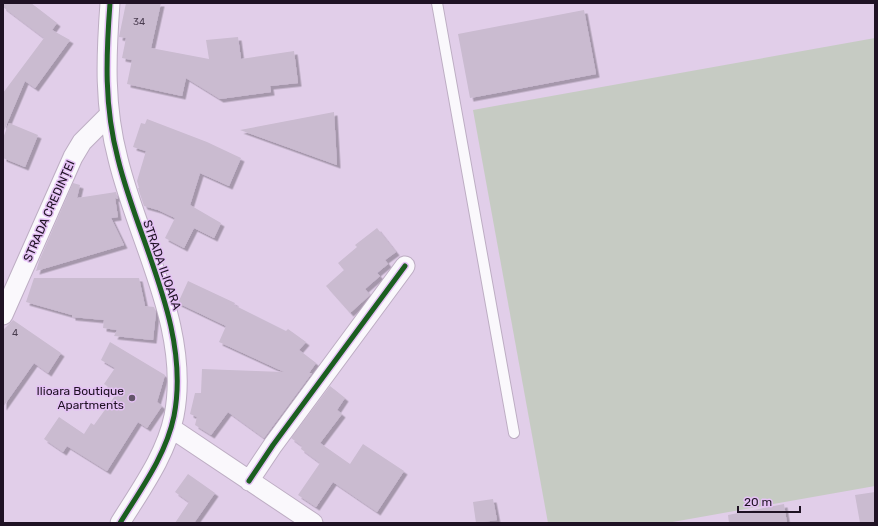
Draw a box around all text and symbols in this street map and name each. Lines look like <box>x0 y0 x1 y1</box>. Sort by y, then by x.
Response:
house number: 34 <box>133 16 145 28</box>
street label: STRADA CREDINȚEI <box>20 158 78 264</box>
street label: STRADA ILIOARA <box>140 218 184 312</box>
house number: 4 <box>12 327 18 339</box>
place label: Ilioara Boutique Apartments <box>37 384 124 412</box>
marker: Ilioara Boutique Apartments <box>127 393 137 403</box>
scale bar <box>738 488 800 514</box>
text: 20 m <box>744 495 772 509</box>

